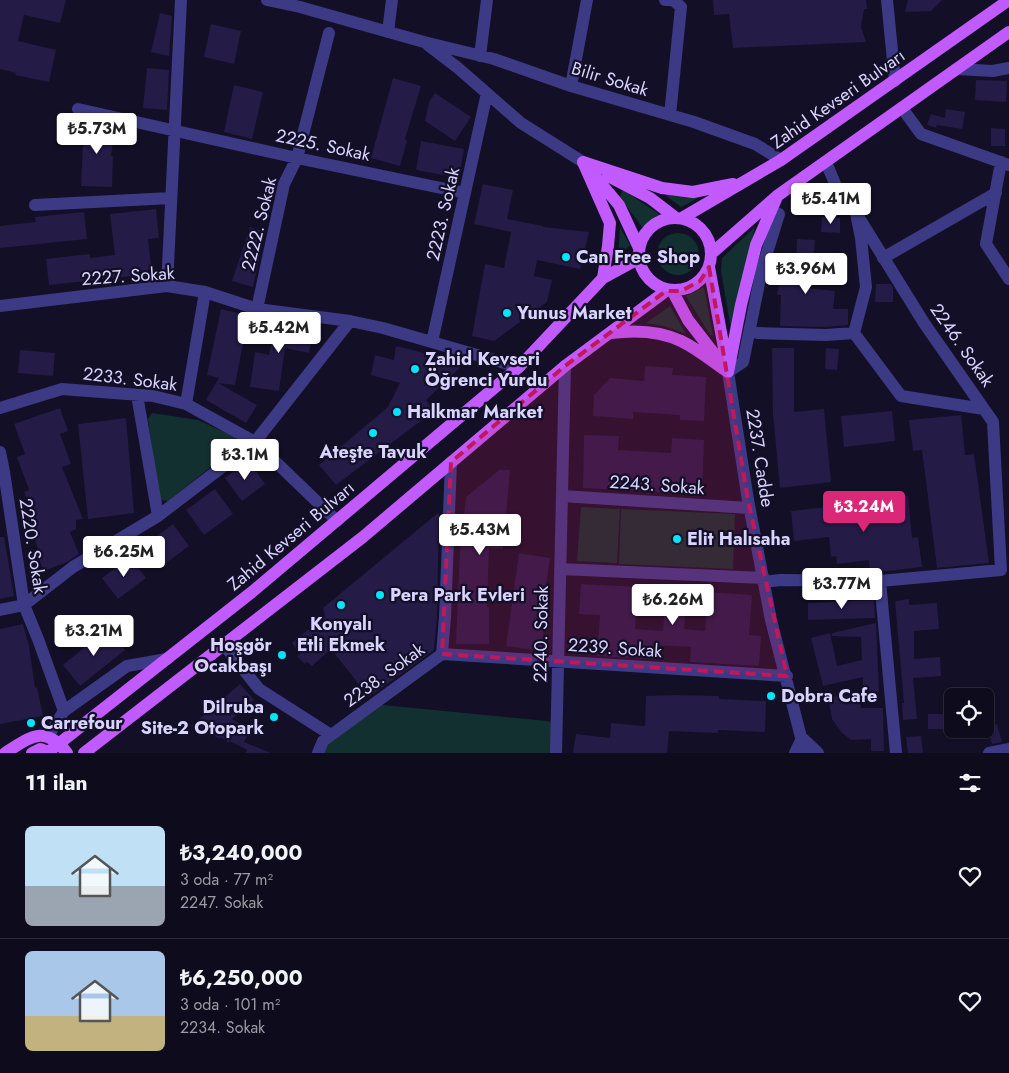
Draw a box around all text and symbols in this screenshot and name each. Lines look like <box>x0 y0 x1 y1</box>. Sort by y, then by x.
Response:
street label: Zahid Kevseri Bulvarı <box>766 43 910 155</box>
street label: Bilir Sokak <box>568 55 652 103</box>
pin: ₺5.73M <box>56 112 138 155</box>
text: ₺5.73M <box>68 117 126 140</box>
street label: 2225. Sokak <box>273 122 373 168</box>
street label: 2223. Sokak <box>420 165 466 263</box>
street label: 2222. Sokak <box>235 174 283 274</box>
pin: ₺5.41M <box>790 182 872 225</box>
text: ₺5.41M <box>802 187 860 210</box>
place label: Can Free Shop <box>576 244 700 270</box>
marker: Can Free Shop <box>560 251 572 263</box>
pin: ₺3.96M <box>765 252 847 295</box>
text: ₺3.96M <box>776 257 836 280</box>
street label: 2227. Sokak <box>81 260 176 292</box>
street label: 2246. Sokak <box>924 298 1000 392</box>
place label: Yunus Market <box>516 300 632 326</box>
marker: Yunus Market <box>501 307 513 319</box>
pin: ₺5.42M <box>238 312 320 354</box>
text: ₺5.42M <box>249 316 309 339</box>
place label: Zahid Kevseri Öğrenci Yurdu <box>425 346 547 393</box>
street label: 2233. Sokak <box>81 360 179 398</box>
marker: Zahid Kevseri Öğrenci Yurdu <box>409 363 421 375</box>
place label: Halkmar Market <box>407 399 543 425</box>
marker: Halkmar Market <box>391 406 403 418</box>
street label: 2237. Cadde <box>739 407 781 509</box>
marker: Ateşte Tavuk <box>367 427 379 439</box>
pin: ₺3.1M <box>210 438 280 481</box>
place label: Ateşte Tavuk <box>318 439 427 465</box>
text: ₺3.1M <box>222 443 268 466</box>
street label: 2243. Sokak <box>608 469 706 501</box>
street label: Zahid Kevseri Bulvarı <box>222 475 360 597</box>
pin: ₺3.24M <box>823 490 905 533</box>
text: ₺3.24M <box>834 495 894 518</box>
street label: 2220. Sokak <box>13 496 53 596</box>
pin: ₺5.43M <box>439 514 521 556</box>
text: ₺5.43M <box>450 518 510 541</box>
place label: Elit Halısaha <box>687 526 790 552</box>
marker: Elit Halısaha <box>671 533 683 545</box>
pin: ₺6.25M <box>83 536 165 578</box>
text: ₺6.25M <box>94 540 154 563</box>
pin: ₺3.77M <box>801 568 883 610</box>
text: ₺3.77M <box>813 572 871 595</box>
place label: Pera Park Evleri <box>390 582 525 608</box>
pin: ₺6.26M <box>632 584 714 626</box>
street label: 2240. Sokak <box>527 585 555 683</box>
text: ₺6.26M <box>643 588 703 611</box>
marker: Pera Park Evleri <box>374 589 386 601</box>
marker: Konyalı Etli Ekmek <box>335 599 347 611</box>
place label: Konyalı Etli Ekmek <box>297 611 386 658</box>
pin: ₺3.21M <box>53 614 135 657</box>
text: ₺3.21M <box>66 619 122 642</box>
place label: Hoşgör Ocakbaşı <box>194 632 273 679</box>
street label: 2239. Sokak <box>567 632 663 664</box>
street label: 2238. Sokak <box>338 637 430 713</box>
marker: Hoşgör Ocakbaşı <box>276 649 288 661</box>
place label: Dobra Cafe <box>781 683 877 709</box>
map controls <box>944 688 994 738</box>
button: locate <box>944 688 994 738</box>
marker: Dobra Cafe <box>765 690 777 702</box>
place label: Dilruba Site-2 Otopark <box>141 694 265 741</box>
place label: Carrefour <box>41 710 123 736</box>
marker: Dilruba Site-2 Otopark <box>268 711 280 723</box>
marker: Carrefour <box>25 717 37 729</box>
text: 11 ilan <box>25 768 88 798</box>
icon: filters <box>956 769 984 797</box>
text: ₺3,240,000 <box>180 838 302 868</box>
icon: home <box>65 846 125 906</box>
icon: heart <box>956 862 984 890</box>
text: 3 oda · 77 m² <box>180 868 273 891</box>
text: 2247. Sokak <box>180 891 263 914</box>
text: ₺6,250,000 <box>180 963 303 993</box>
icon: home <box>65 971 125 1031</box>
icon: heart <box>956 987 984 1015</box>
text: 3 oda · 101 m² <box>180 993 280 1016</box>
text: 2234. Sokak <box>180 1016 265 1039</box>

